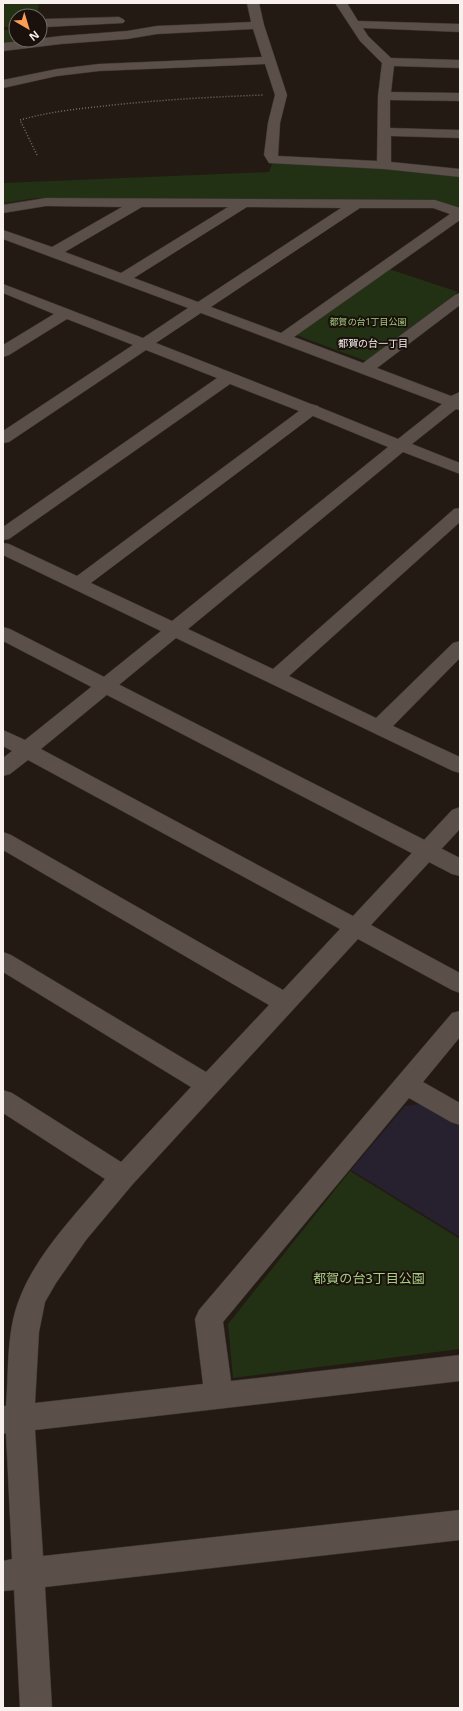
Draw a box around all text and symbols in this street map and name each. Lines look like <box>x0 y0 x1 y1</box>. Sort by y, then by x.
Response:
north arrow <box>8 8 48 48</box>
text: N <box>26 28 43 45</box>
park label: 都賀の台1丁目公園 <box>329 315 407 328</box>
district label: 都賀の台一丁目 <box>338 336 408 350</box>
park label: 都賀の台3丁目公園 <box>313 1269 425 1287</box>

